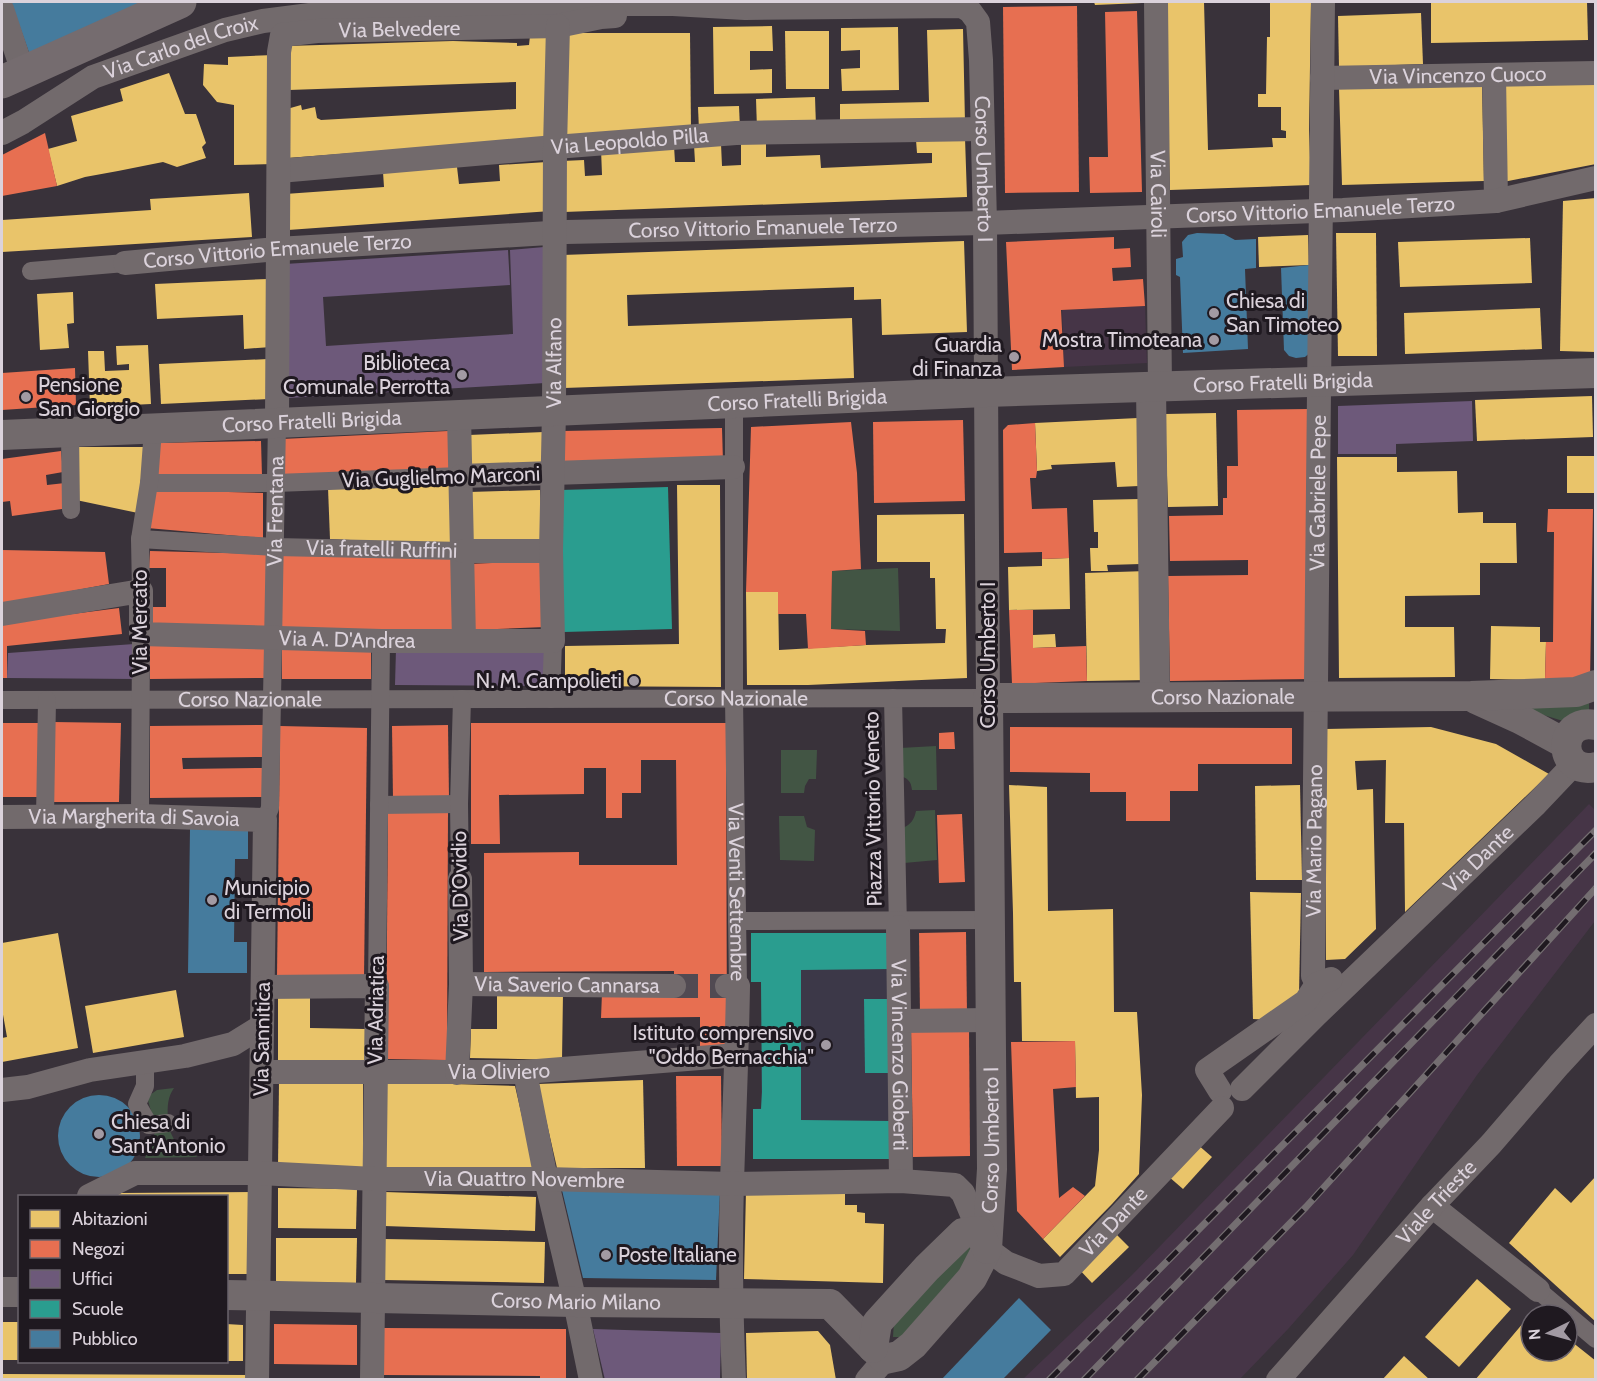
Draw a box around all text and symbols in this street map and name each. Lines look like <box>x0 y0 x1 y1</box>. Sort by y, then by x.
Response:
street label: Via Carlo del Croix <box>100 10 260 84</box>
street label: Via Belvedere <box>338 15 461 43</box>
street label: Via Vincenzo Cuoco <box>1369 61 1547 89</box>
street label: Corso Umberto I <box>970 95 998 242</box>
street label: Via Leopoldo Pilla <box>550 122 709 159</box>
street label: Via Cairoli <box>1146 150 1171 238</box>
street label: Corso Vittorio Emanuele Terzo <box>1186 190 1456 228</box>
street label: Corso Vittorio Emanuele Terzo <box>628 212 898 243</box>
street label: Corso Vittorio Emanuele Terzo <box>142 228 412 273</box>
place label: Chiesa di San Timoteo <box>1226 288 1339 337</box>
marker: Chiesa di San Timoteo <box>1207 306 1221 320</box>
street label: Via Alfano <box>541 317 566 409</box>
place label: Mostra Timoteana <box>1042 327 1202 352</box>
place label: Guardia di Finanza <box>912 332 1002 381</box>
marker: Mostra Timoteana <box>1207 333 1221 347</box>
place label: Biblioteca Comunale Perrotta <box>283 350 450 399</box>
marker: Guardia di Finanza <box>1007 350 1021 364</box>
street label: Corso Fratelli Brigida <box>1193 367 1373 398</box>
marker: Biblioteca Comunale Perrotta <box>455 368 469 382</box>
place label: Pensione San Giorgio <box>38 372 140 421</box>
street label: Corso Fratelli Brigida <box>707 383 888 416</box>
marker: Pensione San Giorgio <box>19 390 33 404</box>
street label: Corso Fratelli Brigida <box>221 405 402 437</box>
street label: Via Gabriele Pepe <box>1304 415 1331 571</box>
street label: Via Frentana <box>261 455 288 567</box>
street label: Via Guglielmo Marconi <box>341 461 541 492</box>
street label: Via fratelli Ruffini <box>306 535 458 563</box>
street label: Via Mercato <box>127 570 152 674</box>
street label: Corso Umberto I <box>975 582 1000 728</box>
street label: Via A. D'Andrea <box>278 625 415 653</box>
place label: N. M. Campolieti <box>476 668 622 693</box>
marker: N. M. Campolieti <box>627 674 641 688</box>
street label: Corso Nazionale <box>1151 684 1295 709</box>
street label: Corso Nazionale <box>664 685 808 711</box>
street label: Corso Nazionale <box>178 686 322 712</box>
street label: Piazza Vittorio Veneto <box>858 711 887 907</box>
street label: Via Mario Pagano <box>1301 764 1327 918</box>
street label: Via Margherita di Savoia <box>28 803 240 831</box>
street label: Via Venti Settembre <box>723 803 751 982</box>
street label: Via Dante <box>1438 819 1519 898</box>
street label: Via D'Ovidio <box>446 831 473 941</box>
place label: Municipio di Termoli <box>224 875 311 924</box>
marker: Municipio di Termoli <box>205 893 219 907</box>
street label: Via Adriatica <box>362 955 389 1065</box>
street label: Via Vincenzo Gioberti <box>886 959 914 1151</box>
street label: Via Saverio Cannarsa <box>474 971 660 998</box>
street label: Via Sannitica <box>248 982 275 1096</box>
place label: Istituto comprensivo "Oddo Bernacchia" <box>633 1020 814 1069</box>
marker: Istituto comprensivo "Oddo Bernacchia" <box>819 1038 833 1052</box>
street label: Via Oliviero <box>448 1057 551 1084</box>
street label: Corso Umberto I <box>976 1067 1004 1214</box>
place label: Chiesa di Sant'Antonio <box>111 1109 226 1158</box>
marker: Chiesa di Sant'Antonio <box>92 1127 106 1141</box>
street label: Viale Trieste <box>1391 1154 1481 1250</box>
street label: Via Quattro Novembre <box>424 1166 625 1193</box>
street label: Via Dante <box>1074 1181 1153 1262</box>
legend <box>18 1195 228 1363</box>
text: Abitazioni <box>72 1208 148 1230</box>
text: Negozi <box>72 1238 125 1260</box>
place label: Poste Italiane <box>618 1242 737 1267</box>
marker: Poste Italiane <box>599 1248 613 1262</box>
text: Uffici <box>72 1268 113 1290</box>
street label: Corso Mario Milano <box>491 1287 661 1315</box>
text: Scuole <box>72 1298 123 1320</box>
north arrow <box>1519 1303 1579 1363</box>
text: Pubblico <box>72 1328 138 1350</box>
text: N <box>1525 1328 1545 1341</box>

